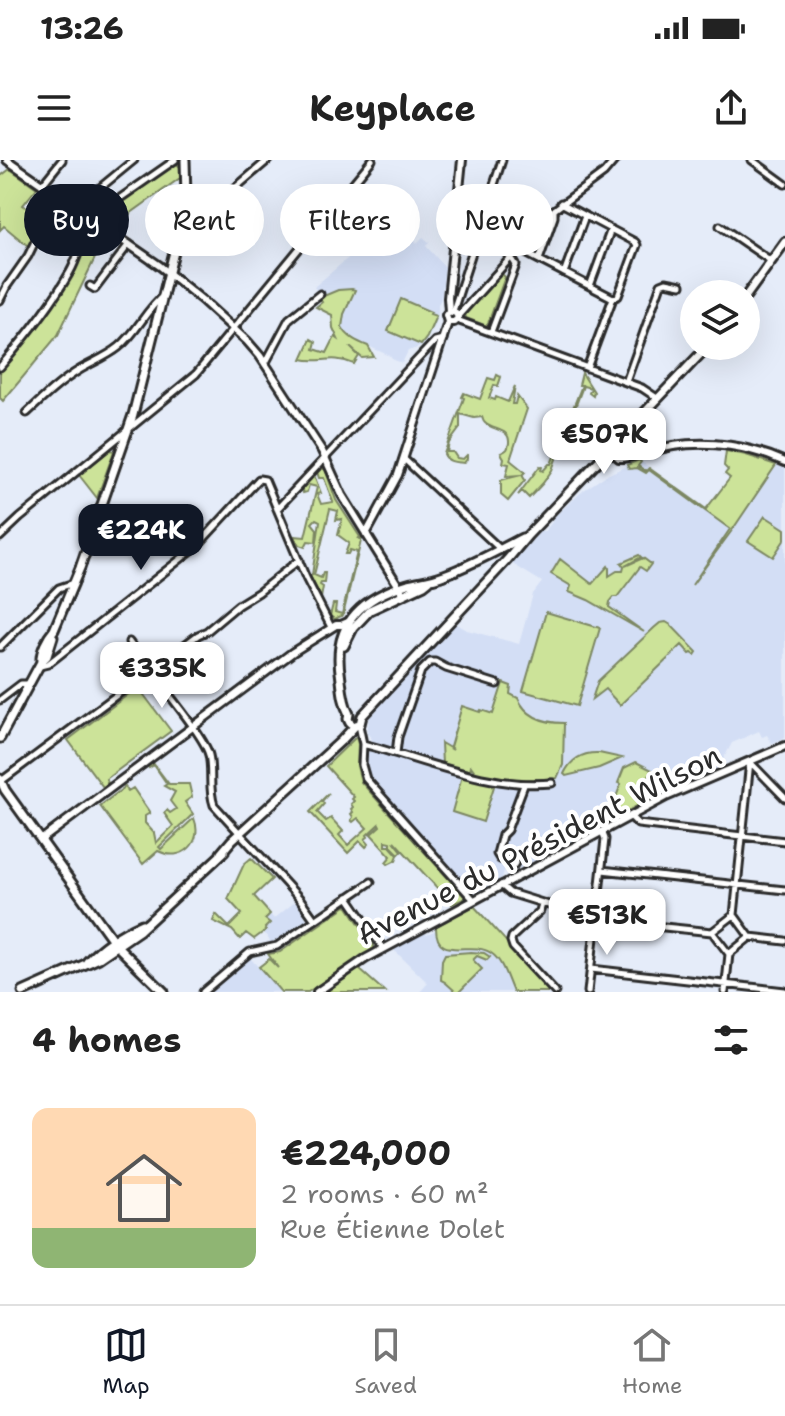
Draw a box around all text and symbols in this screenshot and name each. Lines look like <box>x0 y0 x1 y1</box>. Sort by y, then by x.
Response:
text: 13:26 <box>40 8 124 49</box>
text: Keyplace <box>309 84 476 133</box>
icon: menu <box>32 86 76 130</box>
icon: share <box>709 86 753 130</box>
chip: Buy <box>24 184 129 256</box>
chip: Rent <box>145 184 264 256</box>
chip: Filters <box>280 184 420 256</box>
chip: New <box>436 184 553 256</box>
map controls <box>680 280 760 360</box>
button: layers <box>680 280 760 360</box>
pin: €507K <box>548 408 660 476</box>
text: €507K <box>560 416 648 451</box>
pin: €224K <box>85 504 197 572</box>
text: €224K <box>96 512 186 547</box>
pin: €335K <box>106 642 218 710</box>
text: €335K <box>118 650 206 685</box>
street label: Avenue du Président Wilson <box>349 735 728 955</box>
pin: €513K <box>551 889 663 957</box>
text: €513K <box>567 897 647 932</box>
text: 4 homes <box>32 1017 181 1063</box>
icon: filters <box>709 1018 753 1062</box>
text: €224,000 <box>280 1130 451 1176</box>
icon: home <box>96 1140 192 1236</box>
text: 2 rooms · 60 m² <box>280 1176 489 1211</box>
text: Rue Étienne Dolet <box>280 1211 505 1246</box>
tab: Map <box>102 1323 150 1400</box>
tab: Saved <box>355 1323 417 1400</box>
tab: Home <box>622 1323 683 1400</box>

